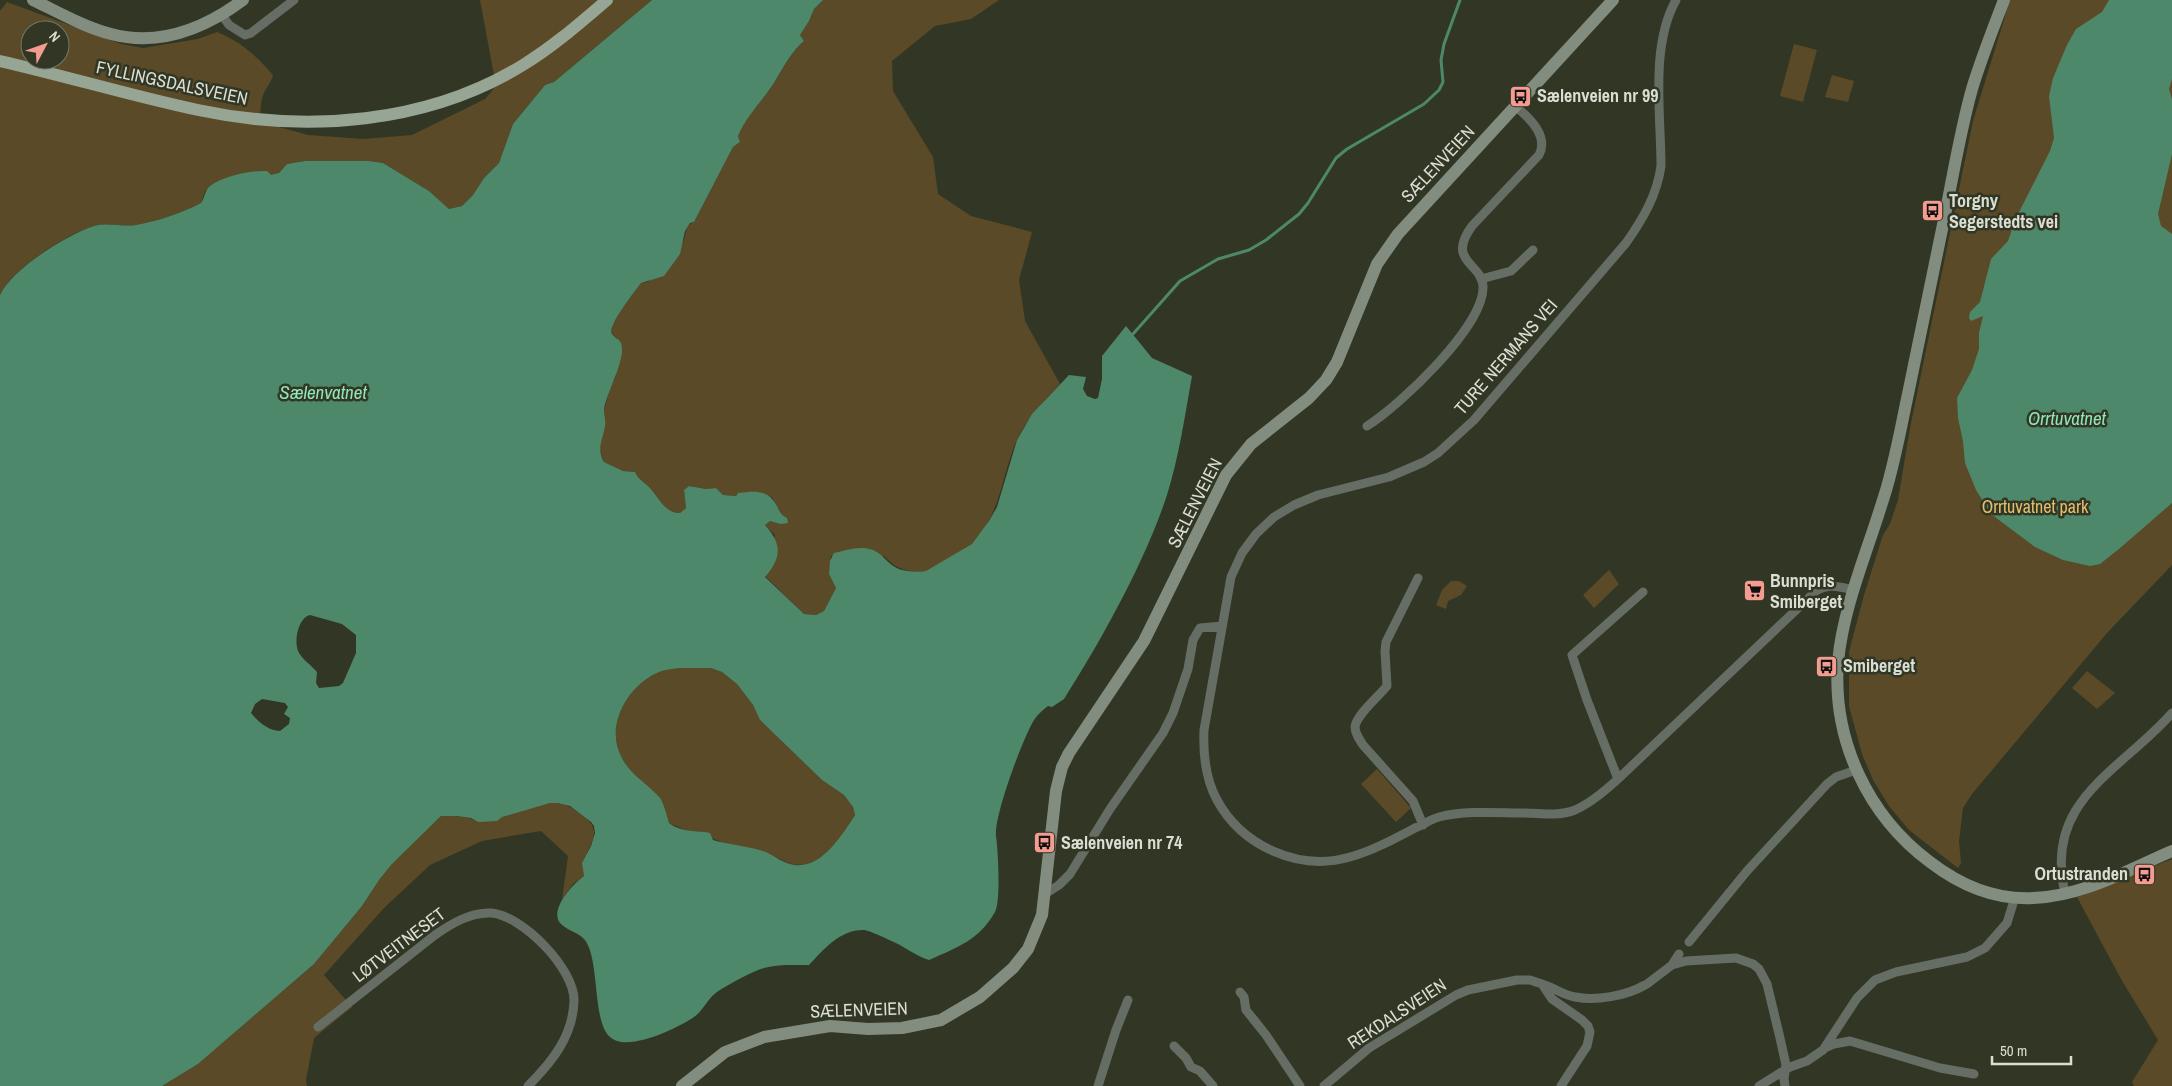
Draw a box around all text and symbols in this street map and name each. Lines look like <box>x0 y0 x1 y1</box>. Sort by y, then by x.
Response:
north arrow <box>20 20 70 70</box>
text: N <box>45 27 64 46</box>
street label: FYLLINGSDALSVEIEN <box>94 54 250 111</box>
place label: Sælenveien nr 99 <box>1537 83 1658 108</box>
bus stop icon: Sælenveien nr 99 <box>1509 84 1533 108</box>
street label: SÆLENVEIEN <box>1395 119 1480 208</box>
place label: Torgny Segerstedts vei <box>1949 188 2058 234</box>
bus stop icon: Torgny Segerstedts vei <box>1921 199 1945 223</box>
street label: TURE NERMANS VEI <box>1448 293 1563 420</box>
water label: Sælenvatnet <box>279 379 367 405</box>
water label: Orrtuvatnet <box>2028 405 2107 431</box>
street label: SÆLENVEIEN <box>1161 454 1228 552</box>
park label: Orrtuvatnet park <box>1982 494 2089 519</box>
place label: Bunnpris Smiberget <box>1770 568 1842 614</box>
supermarket icon: Bunnpris Smiberget <box>1742 579 1766 603</box>
place label: Smiberget <box>1843 653 1915 678</box>
bus stop icon: Smiberget <box>1815 654 1839 678</box>
place label: Sælenveien nr 74 <box>1061 830 1183 855</box>
bus stop icon: Sælenveien nr 74 <box>1033 831 1057 855</box>
place label: Ortustranden <box>2035 861 2128 886</box>
bus stop icon: Ortustranden <box>2132 862 2156 886</box>
street label: LØTVEITNESET <box>347 901 450 988</box>
street label: REKDALSVEIEN <box>1342 972 1451 1055</box>
street label: SÆLENVEIEN <box>810 995 908 1024</box>
scale bar <box>1992 1034 2071 1066</box>
text: 50 m <box>2000 1040 2027 1061</box>

